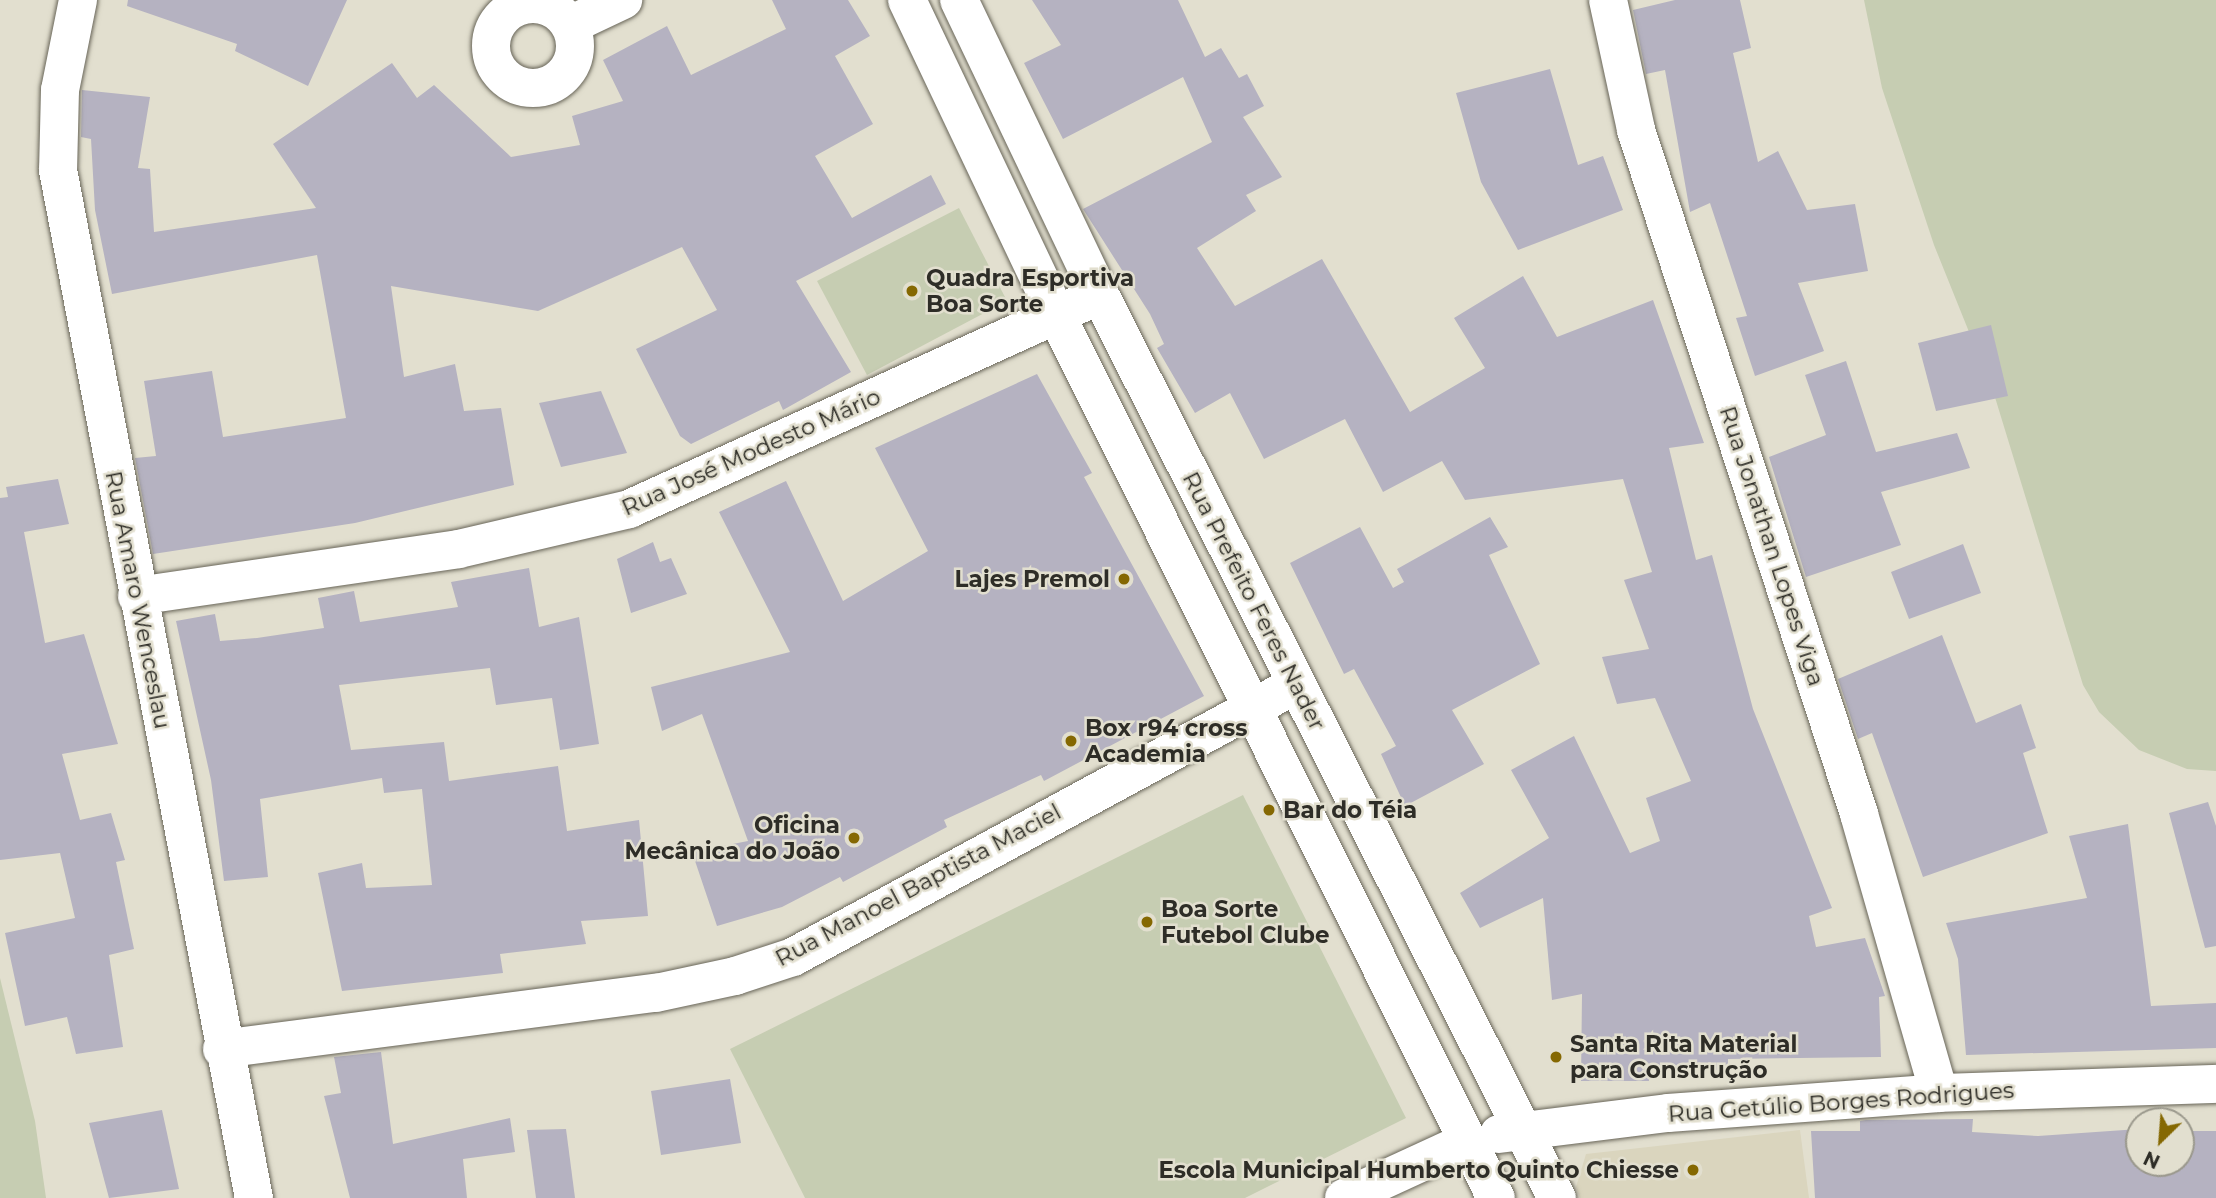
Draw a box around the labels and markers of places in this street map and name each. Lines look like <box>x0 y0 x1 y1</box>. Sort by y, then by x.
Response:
place label: Quadra Esportiva Boa Sorte <box>926 264 1134 318</box>
marker: Quadra Esportiva Boa Sorte <box>904 283 920 299</box>
place label: Lajes Premol <box>954 565 1110 593</box>
marker: Lajes Premol <box>1116 571 1132 587</box>
place label: Box r94 cross Academia <box>1085 714 1248 768</box>
marker: Box r94 cross Academia <box>1063 733 1079 749</box>
place label: Bar do Téia <box>1283 796 1417 824</box>
marker: Bar do Téia <box>1261 802 1277 818</box>
place label: Oficina Mecânica do João <box>624 811 840 865</box>
marker: Oficina Mecânica do João <box>846 830 862 846</box>
place label: Boa Sorte Futebol Clube <box>1161 895 1329 949</box>
marker: Boa Sorte Futebol Clube <box>1139 914 1155 930</box>
place label: Santa Rita Material para Construção <box>1570 1030 1797 1084</box>
marker: Santa Rita Material para Construção <box>1548 1049 1564 1065</box>
place label: Escola Municipal Humberto Quinto Chiesse <box>1159 1156 1679 1184</box>
marker: Escola Municipal Humberto Quinto Chiesse <box>1685 1162 1701 1178</box>

